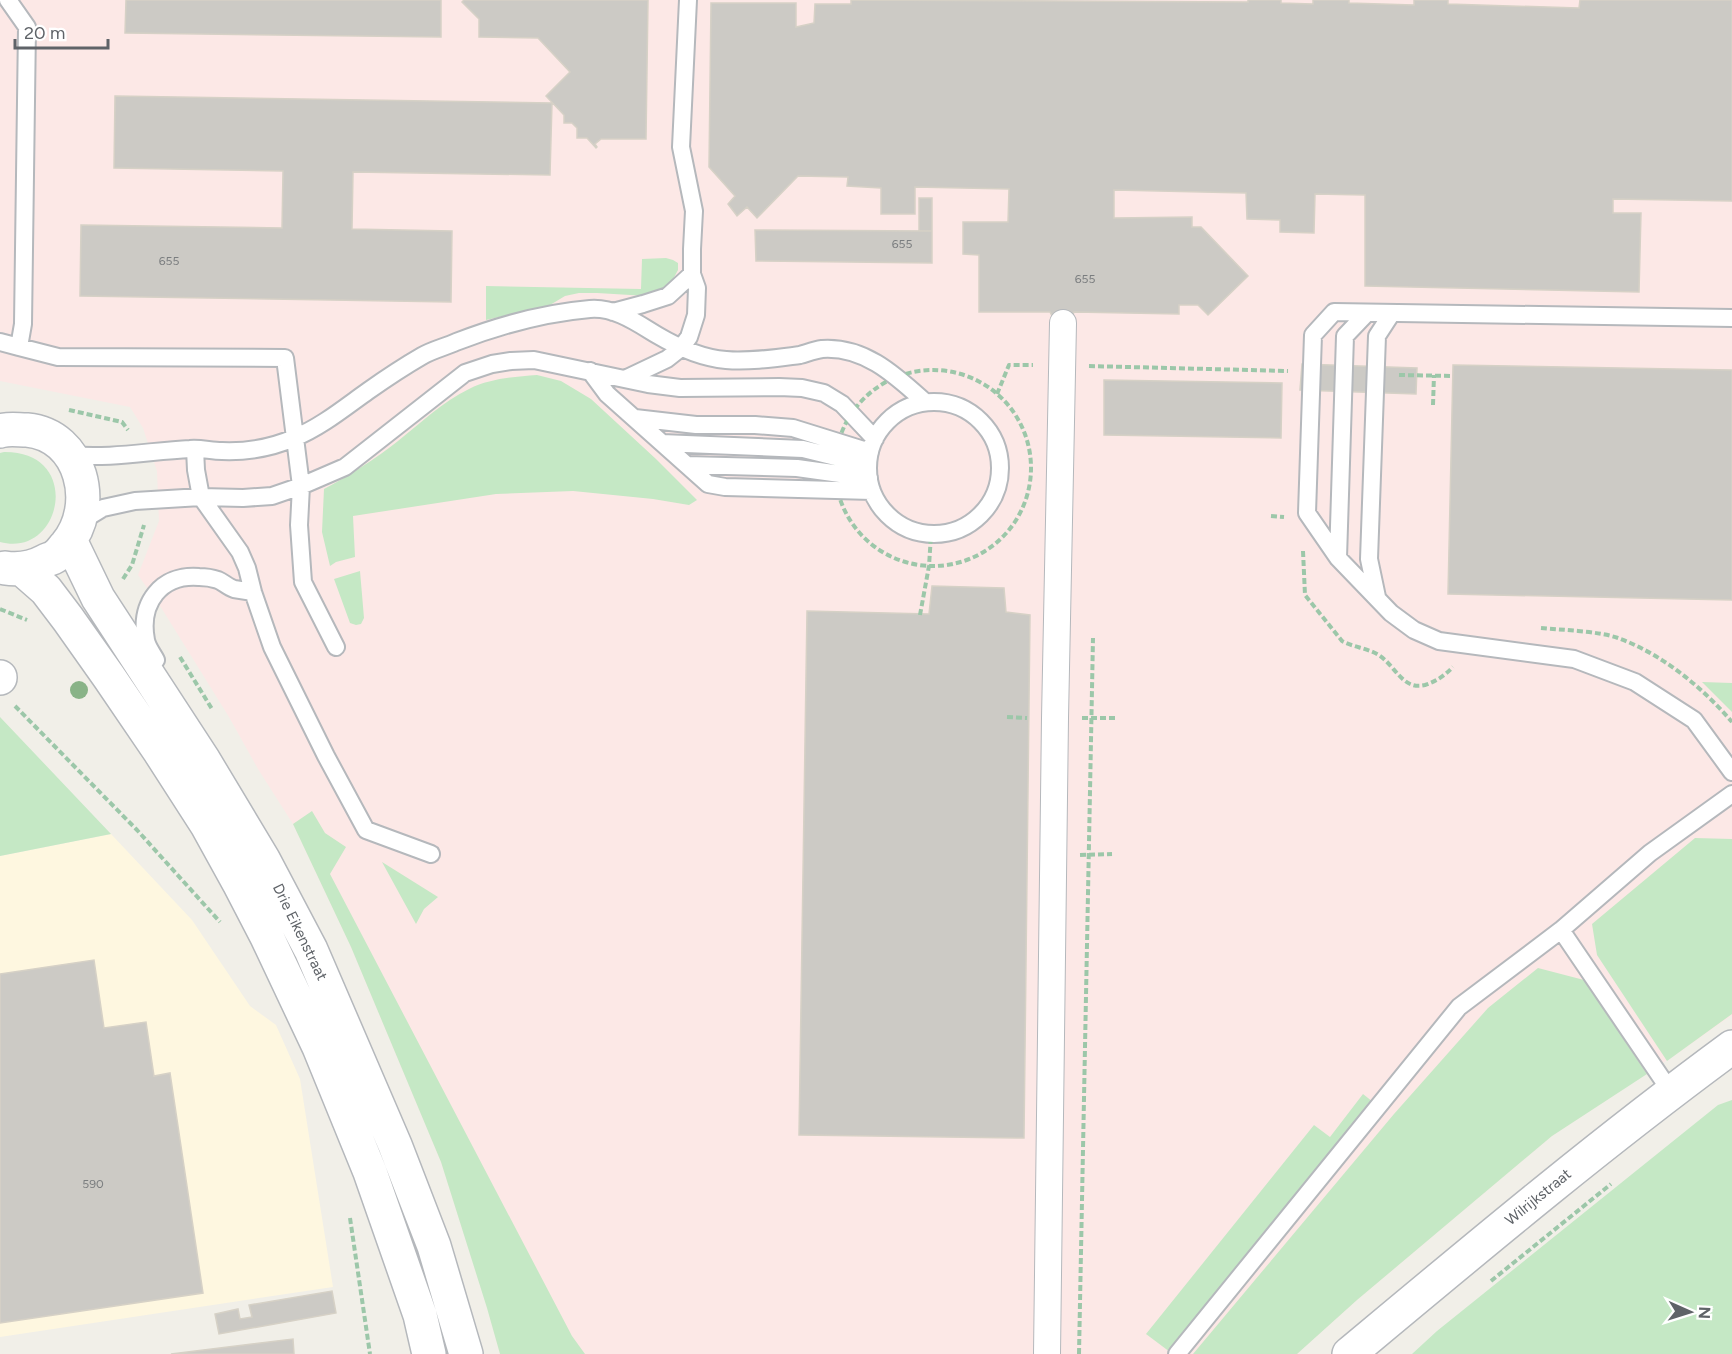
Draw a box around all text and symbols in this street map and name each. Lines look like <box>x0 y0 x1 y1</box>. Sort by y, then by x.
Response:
scale bar <box>15 12 108 50</box>
text: 20 m <box>24 22 65 44</box>
house number: 655 <box>892 237 912 251</box>
house number: 655 <box>159 254 179 268</box>
house number: 655 <box>1075 272 1095 286</box>
street label: Drie Eikenstraat <box>269 881 331 984</box>
street label: Wilrijkstraat <box>1501 1165 1575 1229</box>
house number: 590 <box>82 1177 104 1191</box>
north arrow <box>1660 1282 1720 1342</box>
text: N <box>1695 1306 1714 1319</box>

